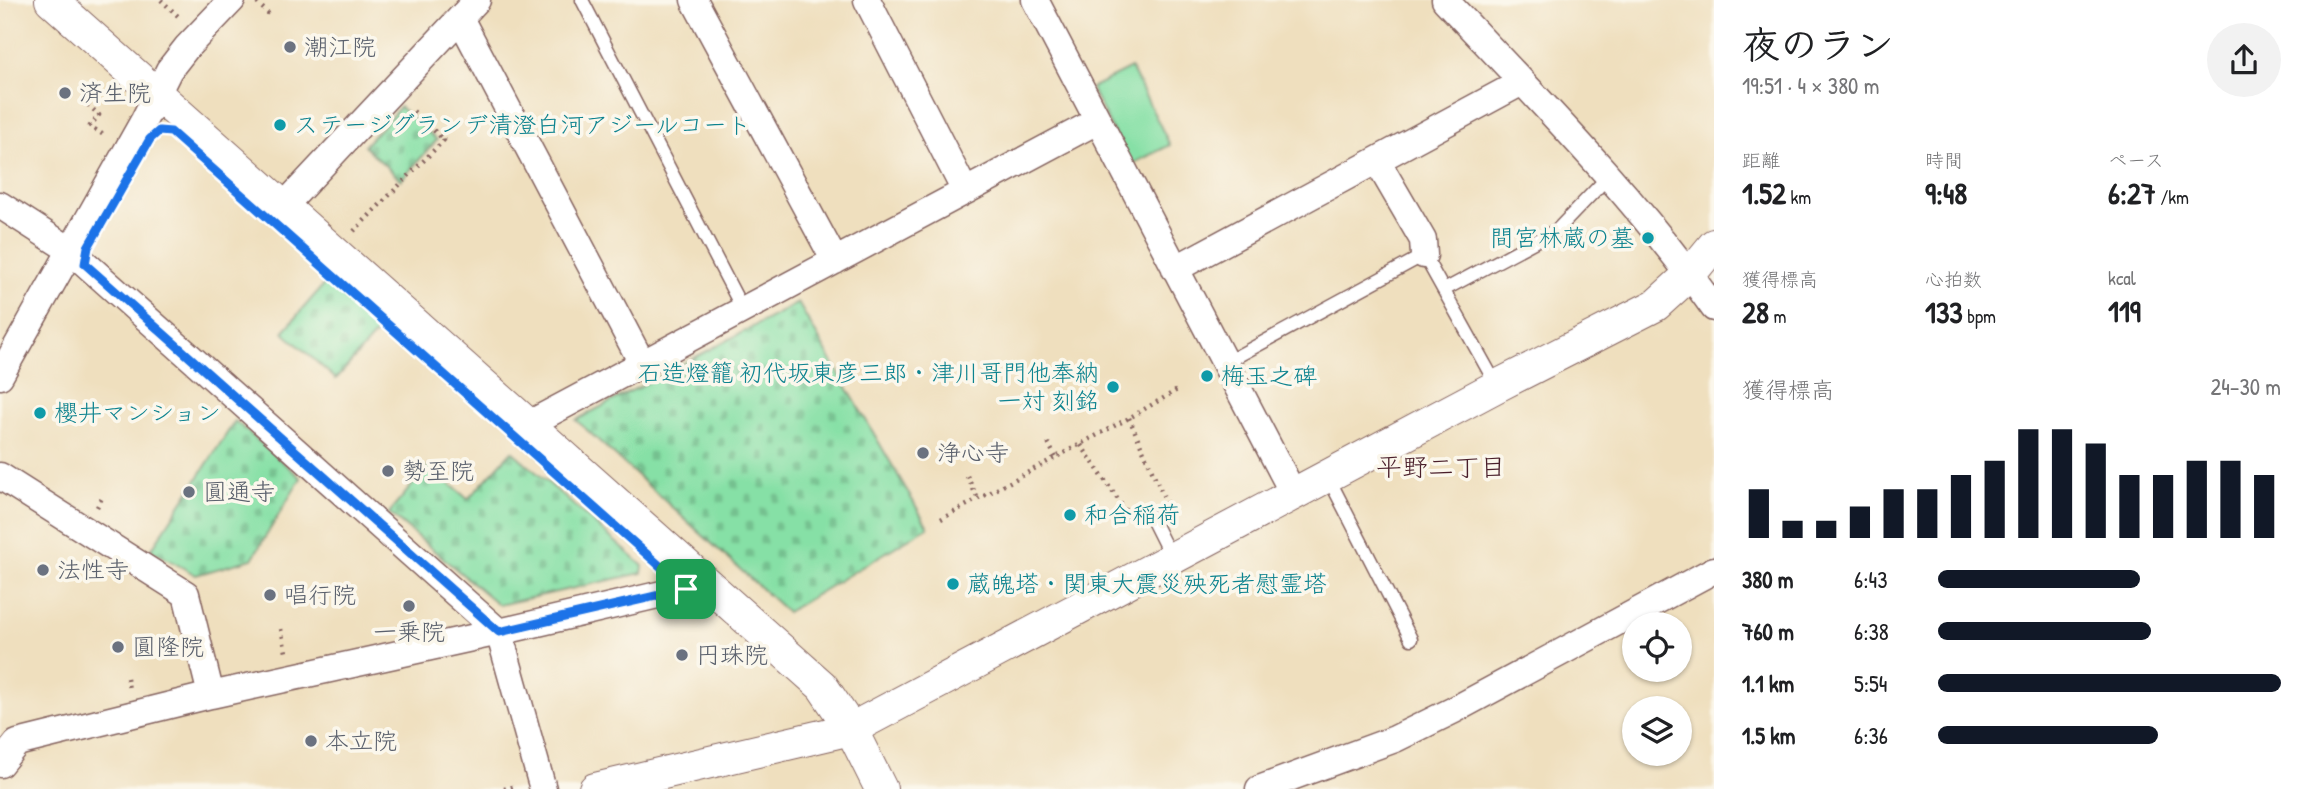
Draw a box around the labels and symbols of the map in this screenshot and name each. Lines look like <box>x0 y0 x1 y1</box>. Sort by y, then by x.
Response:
place label: 潮江院 <box>304 30 376 62</box>
marker: 潮江院 <box>282 39 298 55</box>
place label: 済生院 <box>79 76 151 108</box>
marker: 済生院 <box>57 85 73 101</box>
place label: ステージグランデ清澄白河アジールコート <box>294 108 751 140</box>
marker: ステージグランデ清澄白河アジールコート <box>272 117 288 133</box>
place label: 間宮林蔵の墓 <box>1490 221 1634 253</box>
marker: 間宮林蔵の墓 <box>1640 230 1656 246</box>
place label: 石造燈籠 初代坂東彦三郎・津川哥門他奉納 一対 刻銘 <box>637 356 1099 416</box>
place label: 梅玉之碑 <box>1221 359 1317 391</box>
marker: 梅玉之碑 <box>1199 368 1215 384</box>
marker: 石造燈籠 初代坂東彦三郎・津川哥門他奉納 一対 刻銘 <box>1105 379 1121 395</box>
place label: 櫻井マンション <box>54 396 221 428</box>
marker: 櫻井マンション <box>32 405 48 421</box>
place label: 浄心寺 <box>937 436 1009 468</box>
marker: 浄心寺 <box>915 445 931 461</box>
district label: 平野二丁目 <box>1376 449 1506 484</box>
place label: 勢至院 <box>402 454 474 486</box>
marker: 勢至院 <box>380 463 396 479</box>
place label: 圓通寺 <box>203 475 275 507</box>
marker: 圓通寺 <box>181 484 197 500</box>
place label: 和合稲荷 <box>1084 498 1180 530</box>
marker: 和合稲荷 <box>1062 507 1078 523</box>
place label: 法性寺 <box>57 553 129 585</box>
pin <box>656 559 716 619</box>
marker: 法性寺 <box>35 562 51 578</box>
place label: 蔵魄塔・関東大震災殃死者慰霊塔 <box>967 567 1327 599</box>
marker: 蔵魄塔・関東大震災殃死者慰霊塔 <box>945 576 961 592</box>
place label: 唱行院 <box>284 578 356 610</box>
marker: 唱行院 <box>262 587 278 603</box>
marker: 一乗院 <box>401 598 417 614</box>
place label: 一乗院 <box>373 615 445 647</box>
place label: 圓隆院 <box>132 630 204 662</box>
place label: 円珠院 <box>696 638 768 670</box>
marker: 圓隆院 <box>110 639 126 655</box>
marker: 円珠院 <box>674 647 690 663</box>
place label: 本立院 <box>325 724 397 756</box>
marker: 本立院 <box>303 733 319 749</box>

